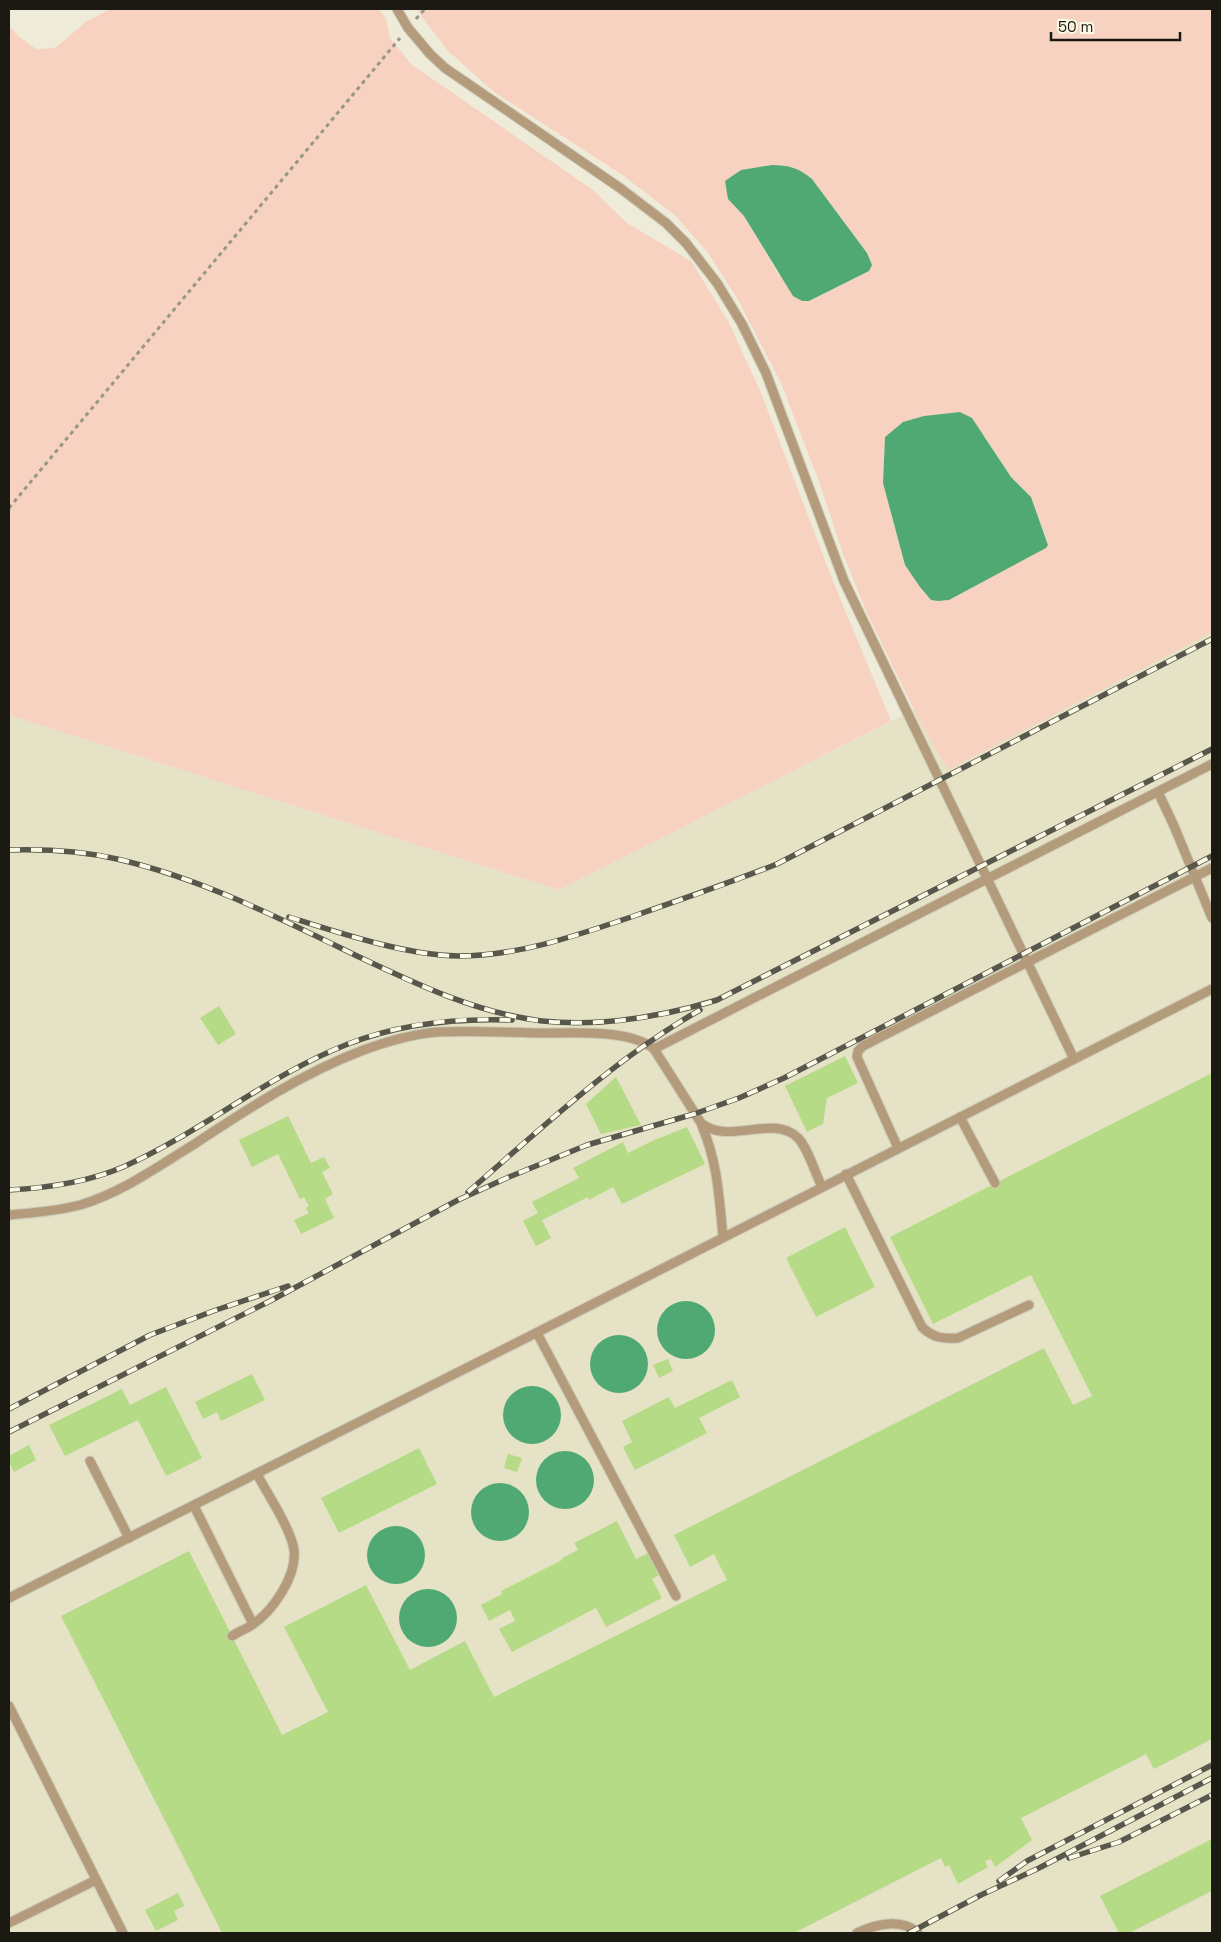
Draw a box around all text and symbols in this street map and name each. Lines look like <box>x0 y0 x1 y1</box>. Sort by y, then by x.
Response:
scale bar <box>1051 10 1180 42</box>
text: 50 m <box>1058 17 1093 36</box>

